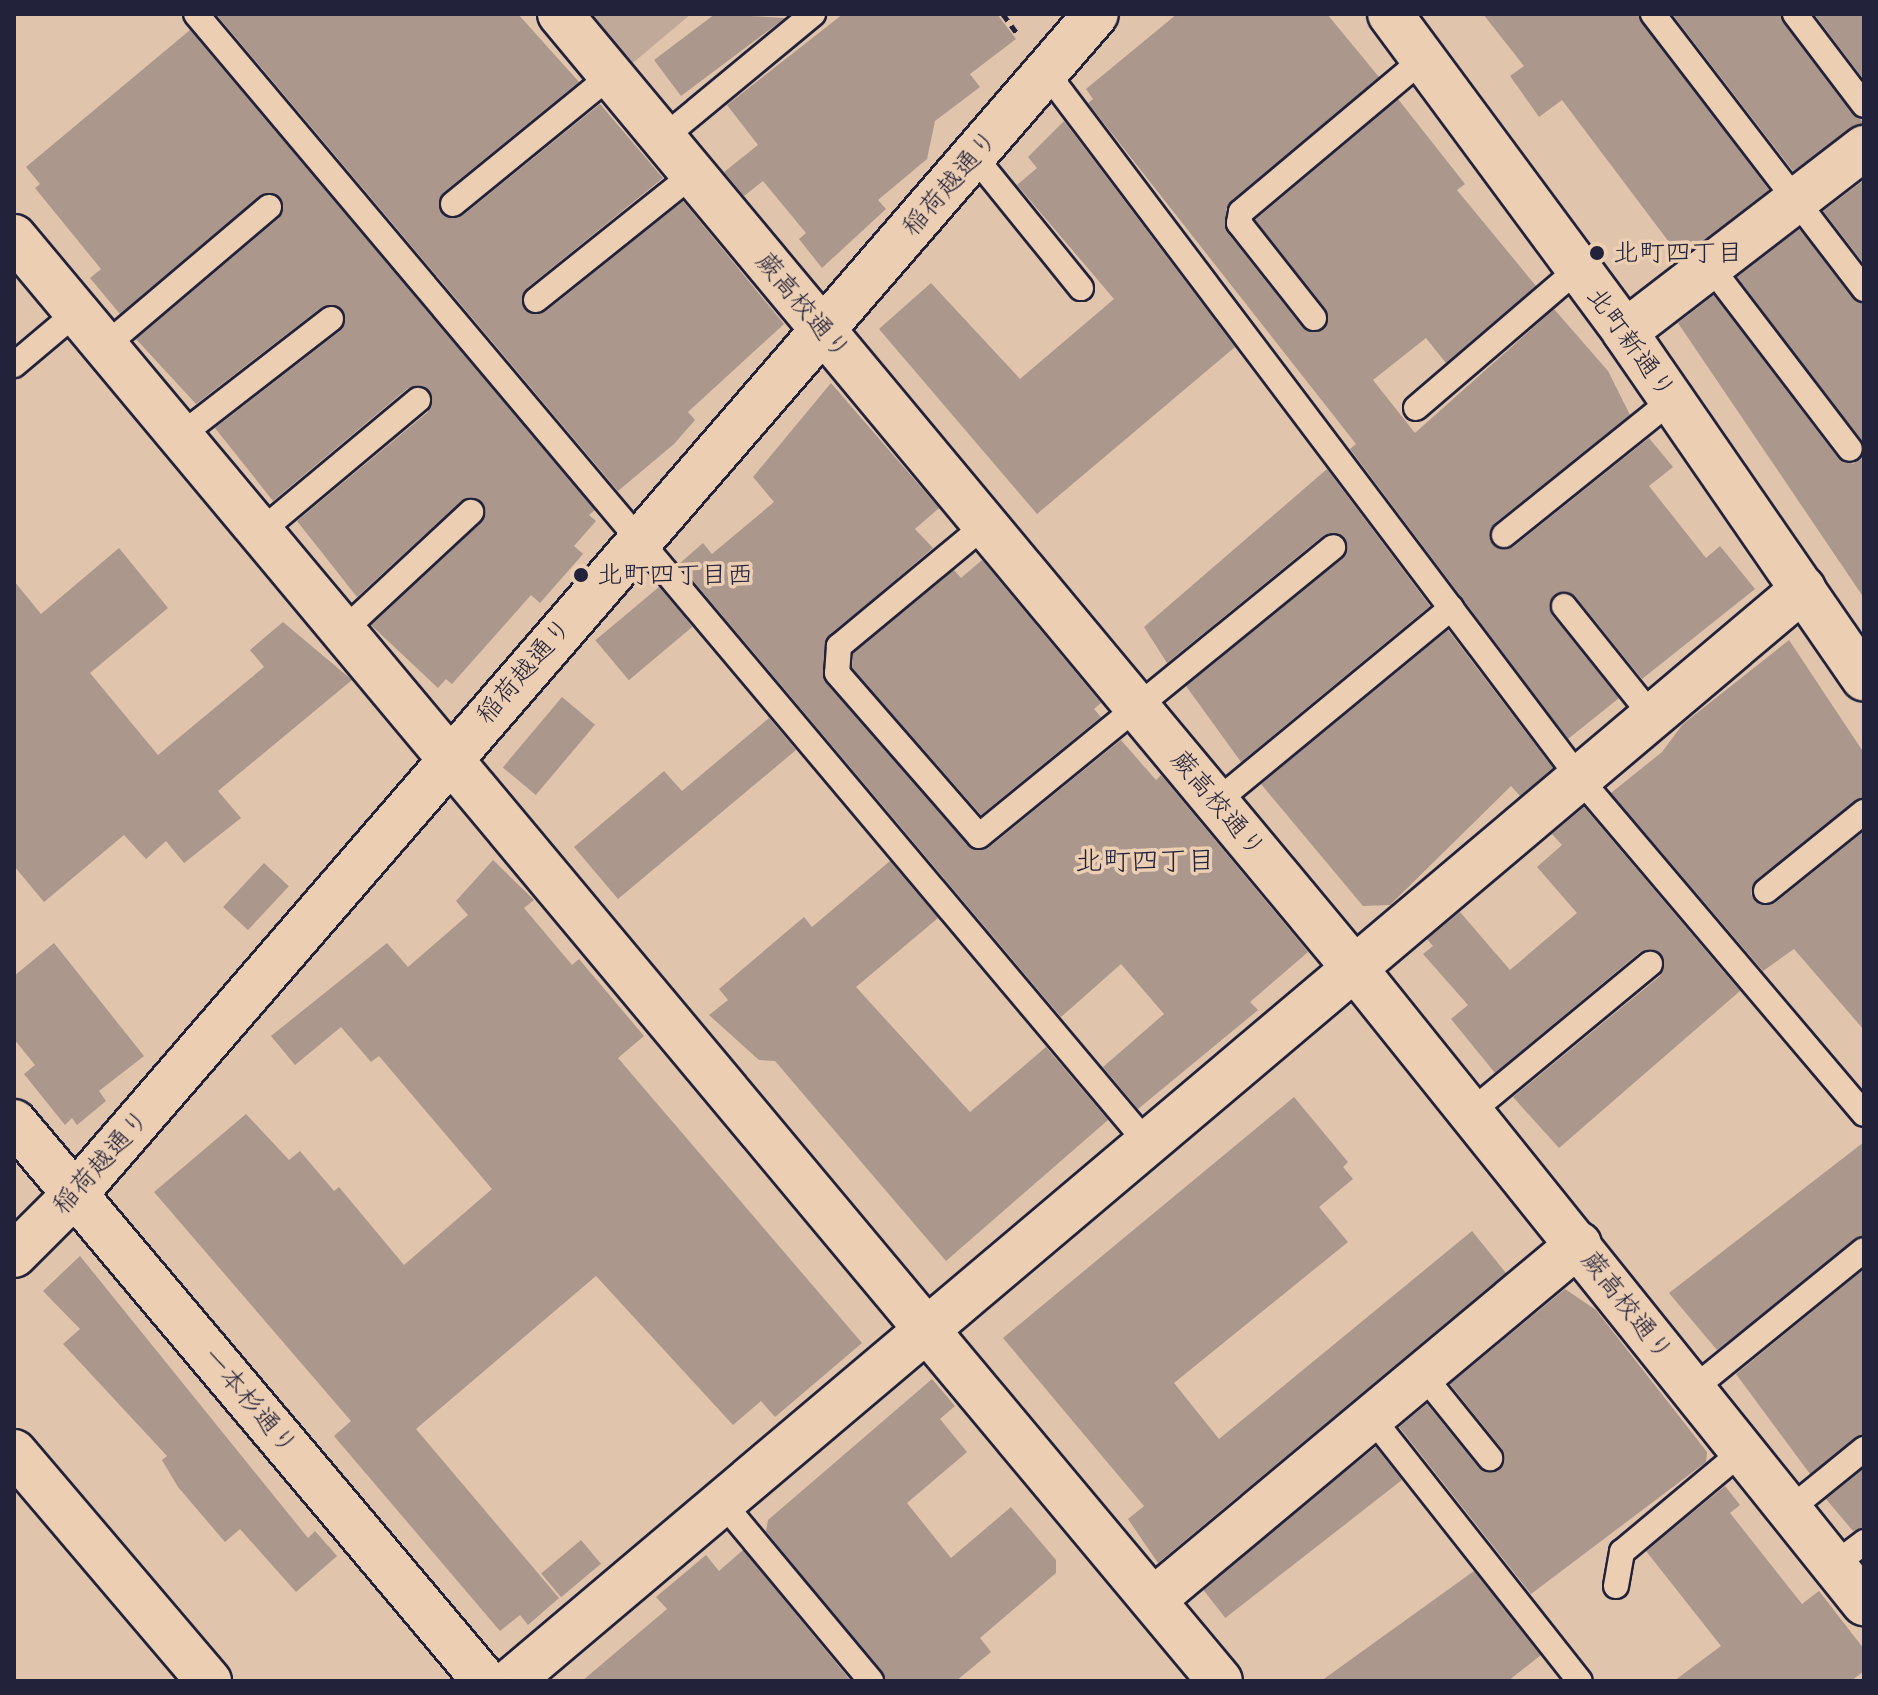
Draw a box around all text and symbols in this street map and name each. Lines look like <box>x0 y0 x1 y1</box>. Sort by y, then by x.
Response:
street label: 稲荷越通り <box>896 124 1004 242</box>
place label: 北町四丁目 <box>1613 237 1743 269</box>
marker: 北町四丁目 <box>1588 244 1606 262</box>
street label: 蕨高校通り <box>749 246 857 366</box>
street label: 北町新通り <box>1580 281 1682 405</box>
place label: 北町四丁目西 <box>597 559 753 591</box>
marker: 北町四丁目西 <box>572 566 590 584</box>
street label: 稲荷越通り <box>470 612 578 730</box>
street label: 蕨高校通り <box>1164 744 1272 864</box>
district label: 北町四丁目 <box>1075 843 1215 877</box>
street label: 稲荷越通り <box>46 1103 156 1221</box>
street label: 蕨高校通り <box>1575 1245 1679 1367</box>
street label: 一本杉通り <box>196 1341 304 1461</box>

